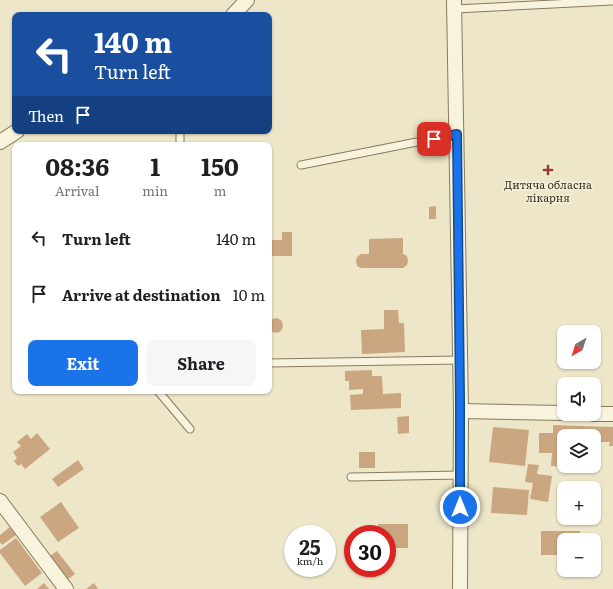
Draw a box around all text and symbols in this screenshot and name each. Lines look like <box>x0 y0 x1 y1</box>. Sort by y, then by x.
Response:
text: 140 m <box>94 20 172 62</box>
icon: left <box>28 28 80 80</box>
text: Turn left <box>94 58 171 85</box>
text: Then <box>28 104 64 127</box>
icon: arrive <box>72 104 94 126</box>
pin <box>417 122 451 156</box>
icon: arrive <box>423 128 445 150</box>
text: 08:36 <box>45 148 109 183</box>
text: 1 <box>150 148 160 183</box>
text: 150 <box>201 148 239 183</box>
marker: Дитяча обласна лікарня <box>542 164 554 176</box>
place label: Дитяча обласна лікарня <box>504 176 592 205</box>
text: Arrival <box>55 181 99 200</box>
text: min <box>142 181 168 200</box>
text: m <box>214 181 226 200</box>
icon: left <box>28 227 50 249</box>
text: Turn left <box>62 227 131 250</box>
text: 140 m <box>216 227 256 250</box>
icon: arrive <box>28 283 50 305</box>
text: Arrive at destination <box>62 283 221 306</box>
text: 10 m <box>233 283 265 306</box>
north arrow <box>557 325 601 369</box>
map controls <box>557 325 601 577</box>
button: Exit <box>28 340 138 386</box>
button: Share <box>146 340 256 386</box>
button: sound <box>557 377 601 421</box>
button: layers <box>557 429 601 473</box>
button: + <box>557 481 601 525</box>
position arrow <box>439 486 481 528</box>
speed limit sign: 30 <box>344 525 396 577</box>
text: 25 <box>299 531 321 561</box>
button: − <box>557 533 601 577</box>
text: km/h <box>297 553 323 568</box>

